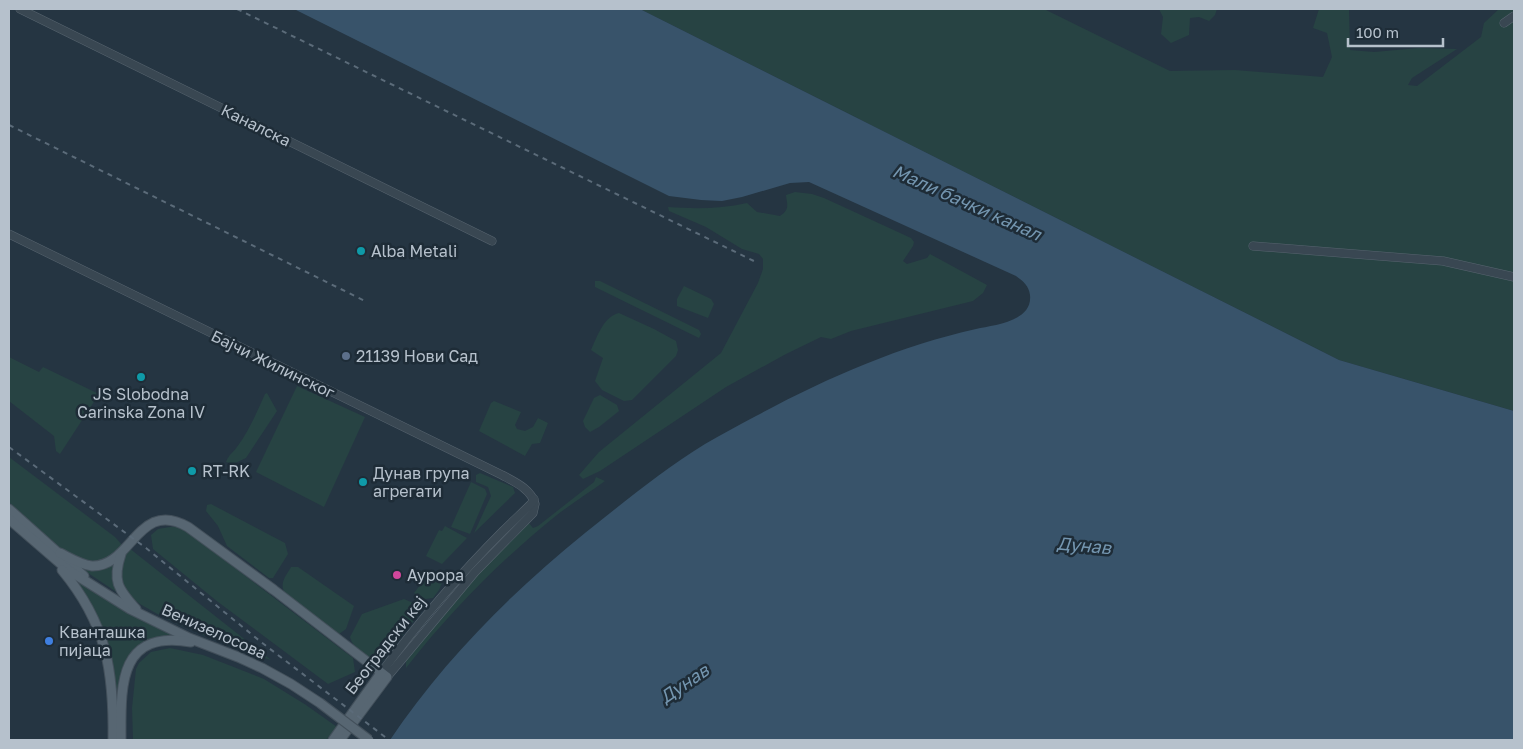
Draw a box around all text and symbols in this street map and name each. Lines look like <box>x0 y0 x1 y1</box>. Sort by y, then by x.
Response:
scale bar <box>1348 15 1443 47</box>
text: 100 m <box>1356 23 1399 41</box>
street label: Каналска <box>218 100 294 150</box>
water label: Мали бачки канал <box>889 159 1046 245</box>
place label: Alba Metali <box>371 241 457 261</box>
marker: Alba Metali <box>355 245 367 257</box>
street label: Бајчи Жилинског <box>208 325 339 403</box>
place label: 21139 Нови Сад <box>356 346 478 366</box>
marker: 21139 Нови Сад <box>340 350 352 362</box>
marker: JS Slobodna Carinska Zona IV <box>135 371 147 383</box>
place label: JS Slobodna Carinska Zona IV <box>77 384 205 422</box>
place label: RT-RK <box>202 461 250 481</box>
place label: Дунав група агрегати <box>373 463 470 501</box>
marker: RT-RK <box>186 465 198 477</box>
marker: Дунав група агрегати <box>357 476 369 488</box>
water label: Дунав <box>1055 532 1113 558</box>
place label: Аурора <box>407 565 464 585</box>
marker: Аурора <box>391 569 403 581</box>
street label: Београдски кеј <box>340 592 430 698</box>
street label: Венизелосова <box>159 599 269 663</box>
place label: Кванташка пијаца <box>59 622 146 660</box>
marker: Кванташка пијаца <box>43 635 55 647</box>
water label: Дунав <box>655 658 713 708</box>

